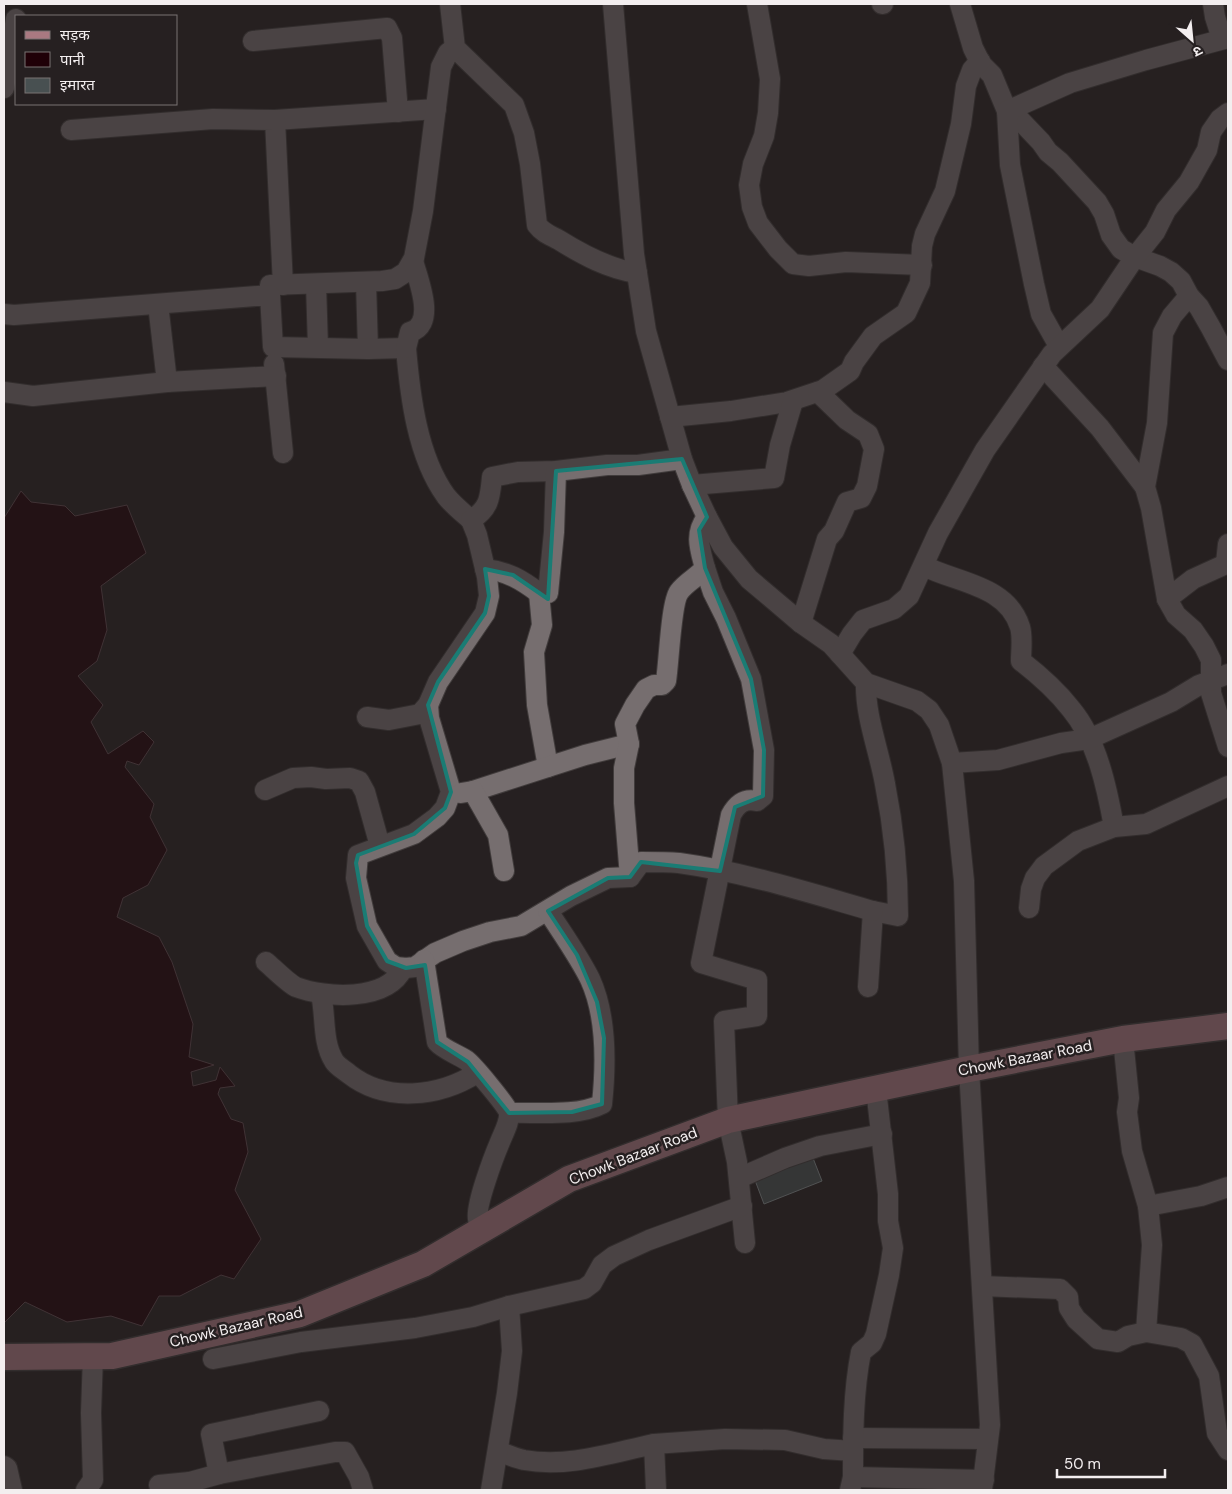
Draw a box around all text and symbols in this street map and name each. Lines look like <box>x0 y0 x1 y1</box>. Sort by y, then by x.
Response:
legend <box>15 15 178 105</box>
north arrow <box>1167 15 1217 65</box>
text: सड़क <box>60 25 90 45</box>
text: उ <box>1189 42 1206 62</box>
text: पानी <box>60 50 86 70</box>
text: इमारत <box>60 75 95 95</box>
street label: Chowk Bazaar Road <box>956 1035 1094 1081</box>
street label: Chowk Bazaar Road <box>566 1122 700 1190</box>
street label: Chowk Bazaar Road <box>168 1302 304 1352</box>
scale bar <box>1057 1446 1164 1478</box>
text: 50 m <box>1064 1454 1101 1474</box>

